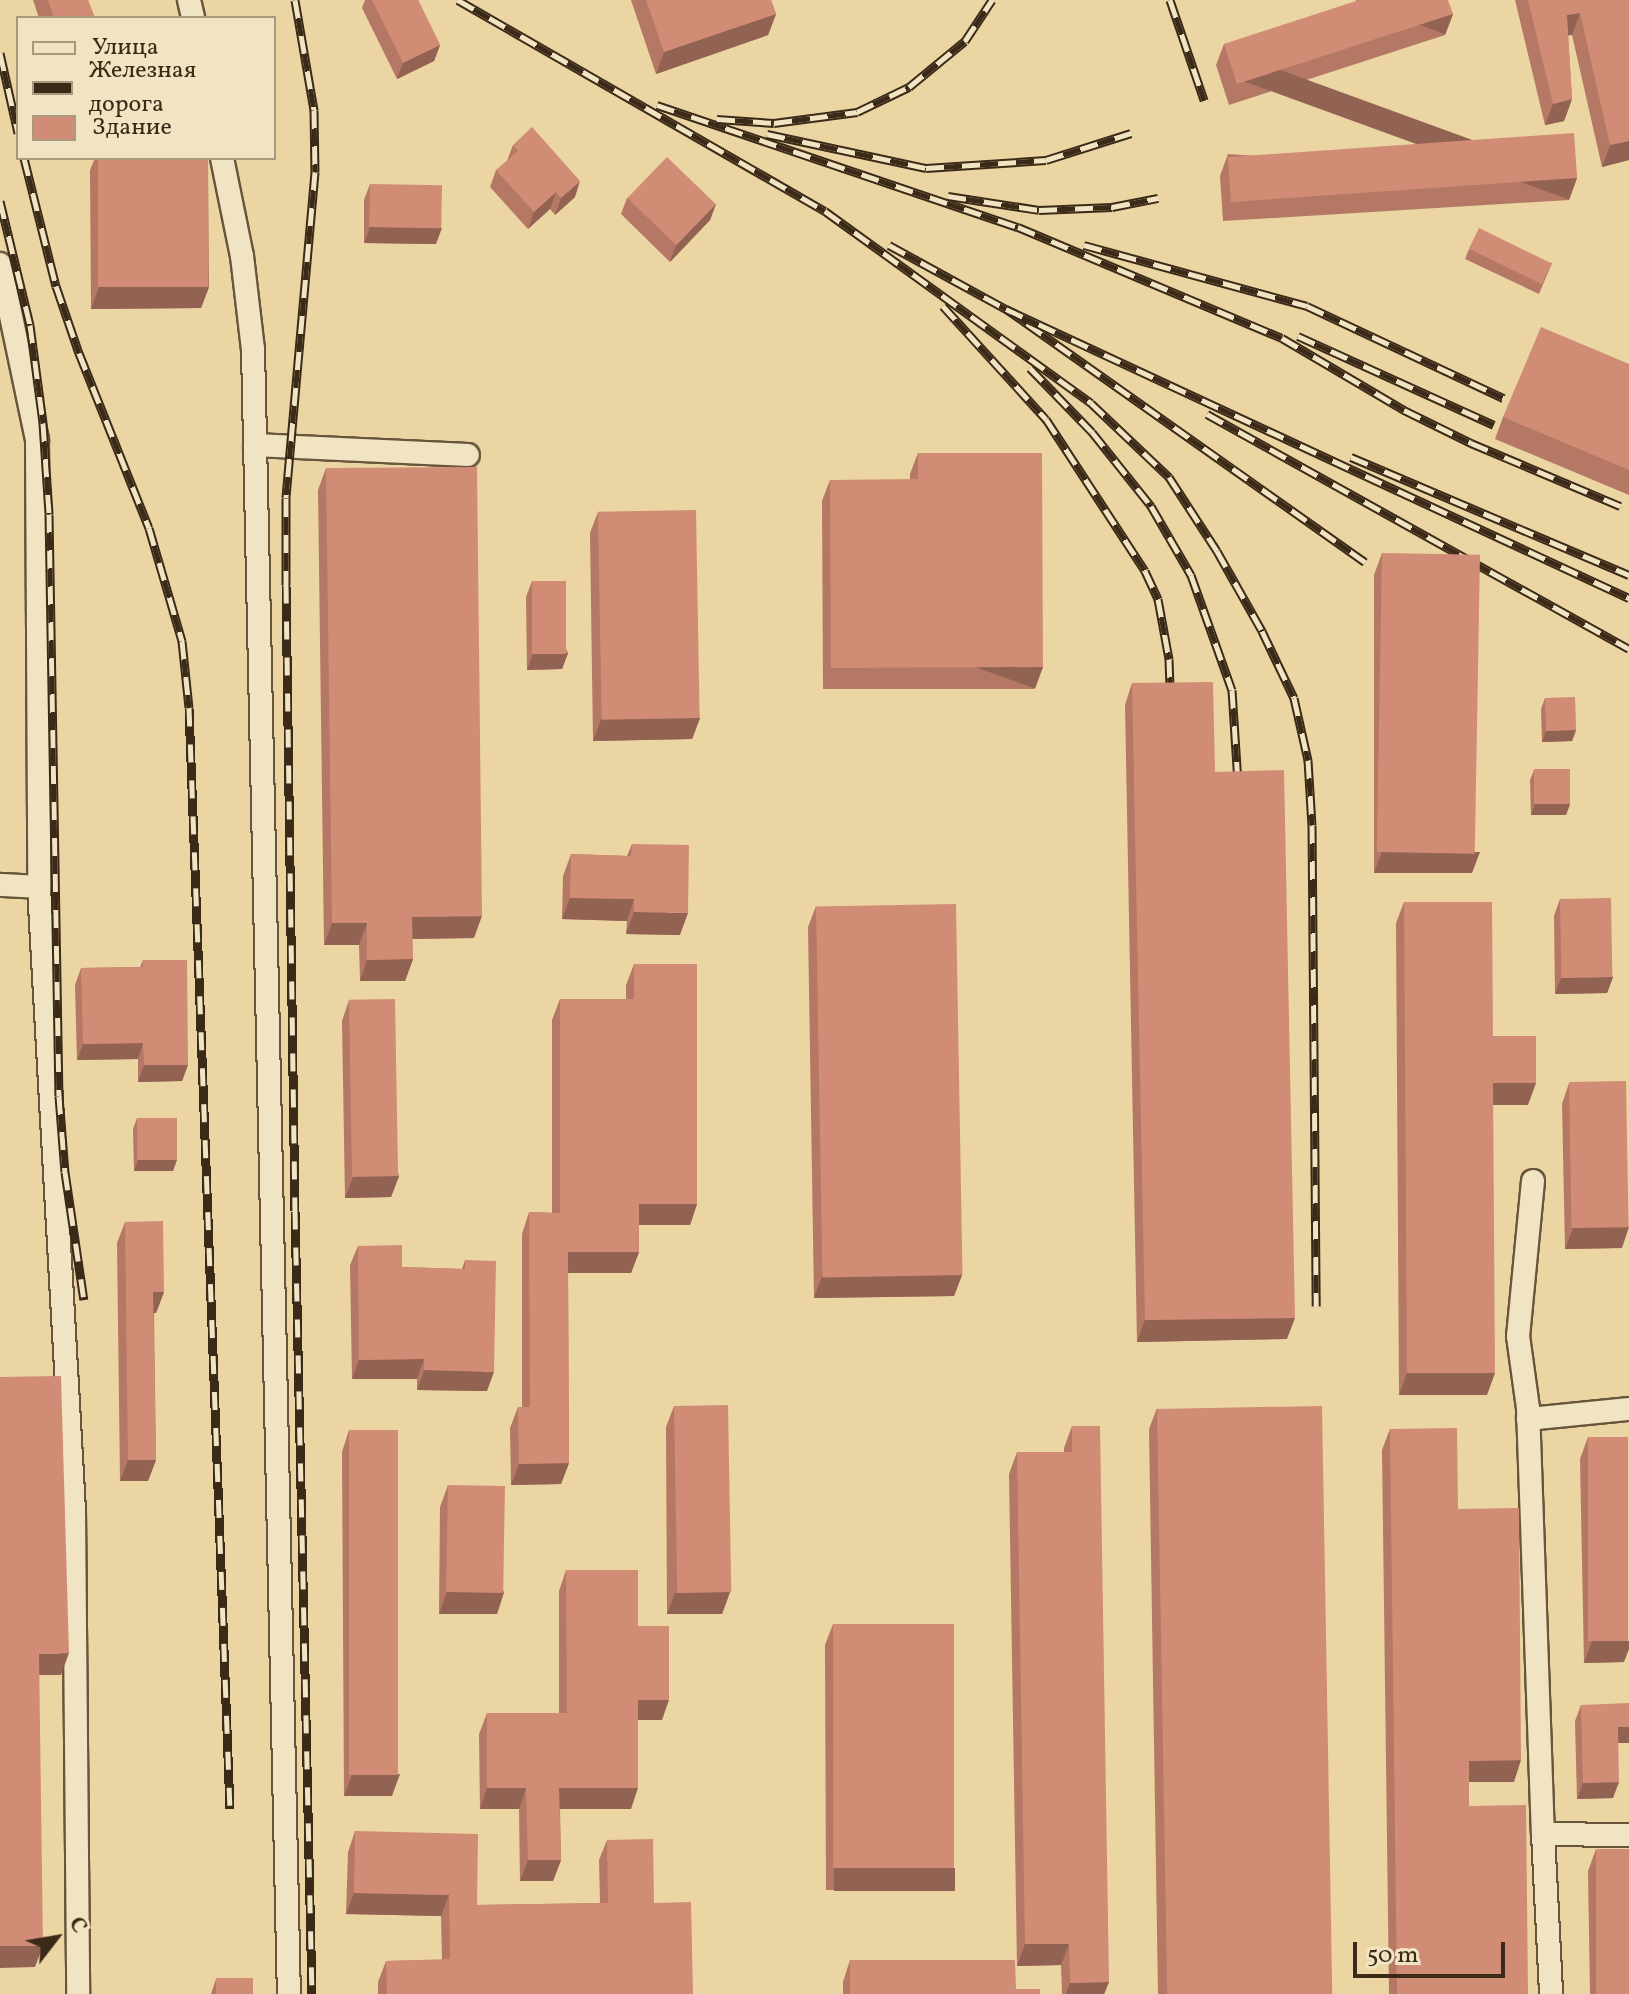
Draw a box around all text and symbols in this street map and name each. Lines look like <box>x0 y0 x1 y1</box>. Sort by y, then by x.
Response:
legend <box>16 16 276 160</box>
text: Улица <box>92 31 159 65</box>
text: Железная дорога <box>89 54 196 122</box>
text: Здание <box>92 111 172 145</box>
north arrow <box>16 1898 96 1978</box>
text: С <box>60 1911 94 1939</box>
scale bar <box>1357 1926 1509 1976</box>
text: 50 m <box>1367 1939 1419 1973</box>

